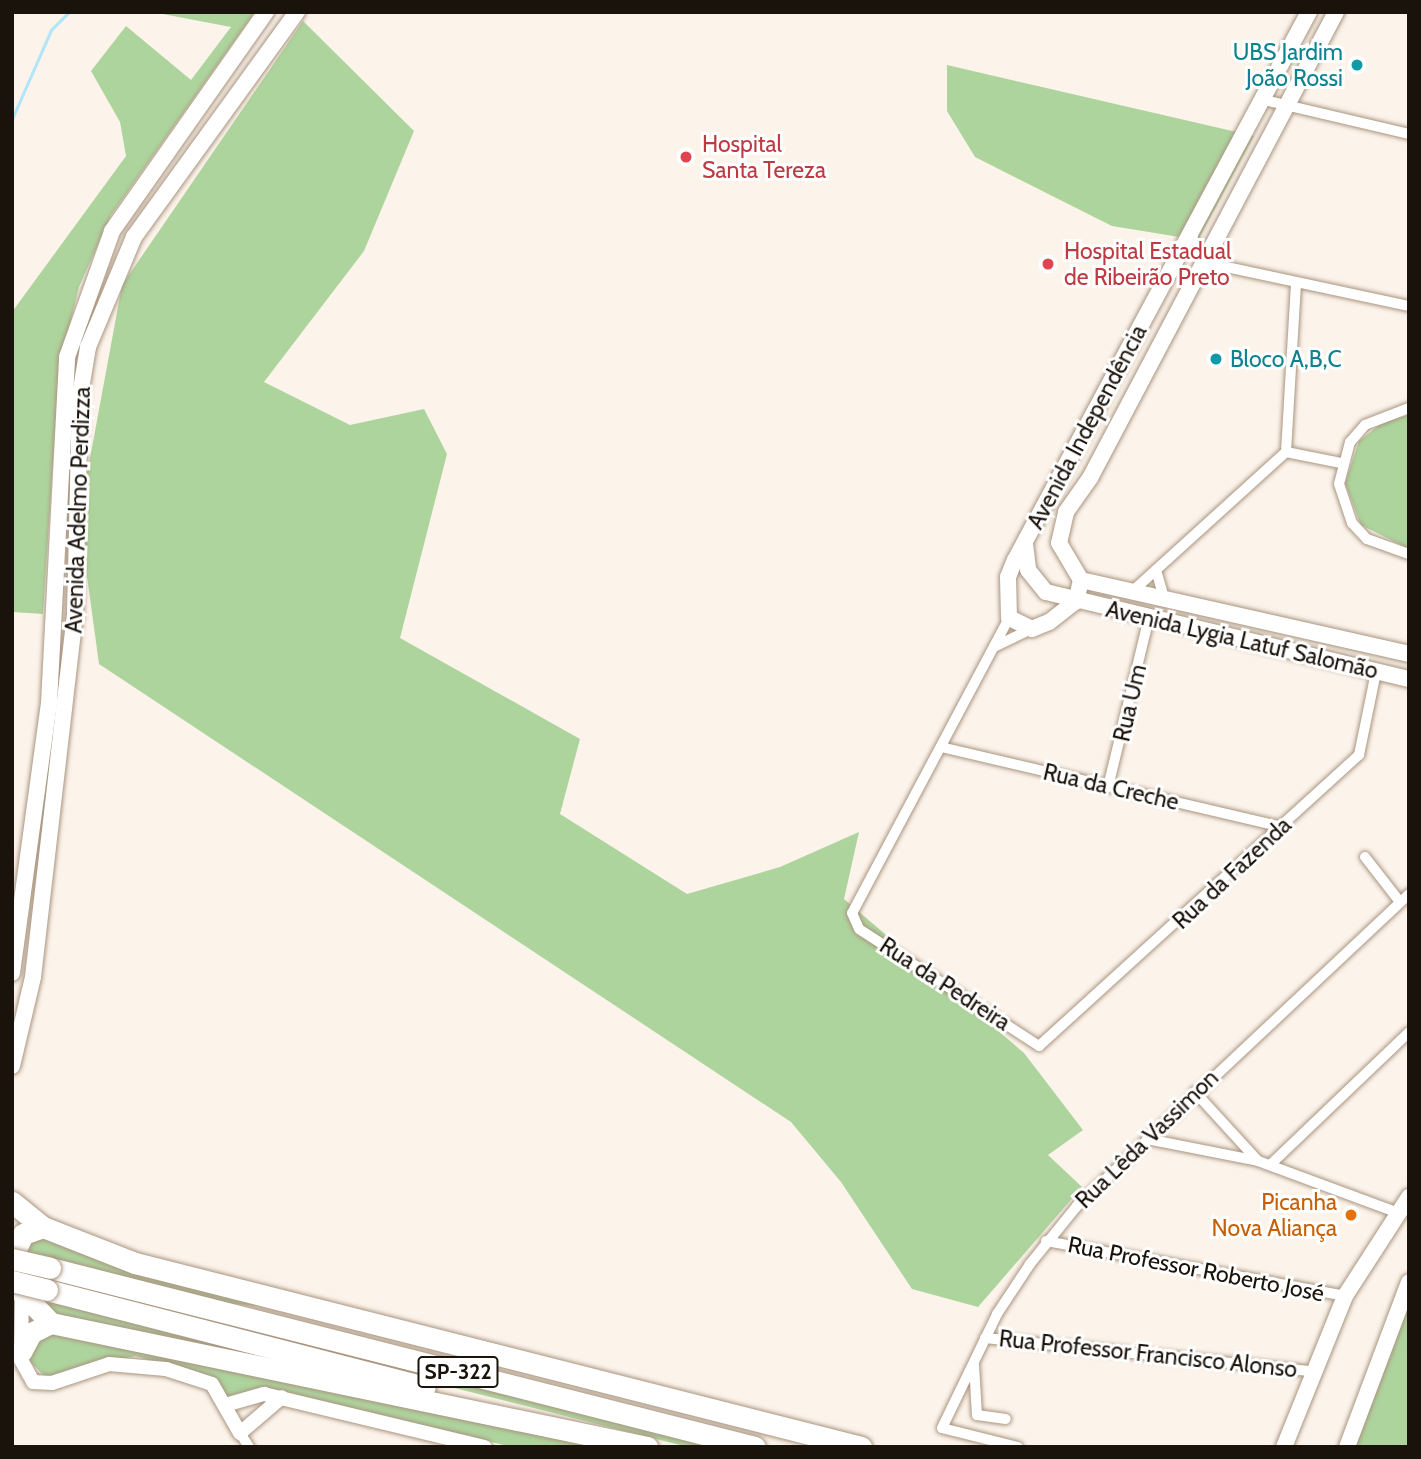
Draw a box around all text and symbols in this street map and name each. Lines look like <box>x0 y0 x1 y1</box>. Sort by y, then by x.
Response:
place label: UBS Jardim João Rossi <box>1233 38 1343 92</box>
marker: UBS Jardim João Rossi <box>1349 57 1365 73</box>
place label: Hospital Santa Tereza <box>702 130 826 184</box>
marker: Hospital Santa Tereza <box>676 147 696 167</box>
place label: Hospital Estadual de Ribeirão Preto <box>1064 237 1231 291</box>
marker: Hospital Estadual de Ribeirão Preto <box>1038 254 1058 274</box>
street label: Avenida Independência <box>1021 320 1153 534</box>
place label: Bloco A,B,C <box>1230 345 1342 373</box>
marker: Bloco A,B,C <box>1208 351 1224 367</box>
street label: Avenida Adelmo Perdizza <box>60 386 96 634</box>
street label: Avenida Lygia Latuf Salomão <box>1103 595 1381 685</box>
street label: Rua Um <box>1108 662 1152 744</box>
street label: Rua da Creche <box>1041 758 1181 816</box>
street label: Rua da Fazenda <box>1167 811 1297 935</box>
street label: Rua da Pedreira <box>875 932 1015 1036</box>
street label: Rua Lêda Vassimon <box>1070 1064 1224 1214</box>
place label: Picanha Nova Aliança <box>1212 1188 1337 1242</box>
marker: Picanha Nova Aliança <box>1343 1207 1359 1223</box>
street label: Rua Professor Roberto José <box>1066 1231 1326 1307</box>
street label: Rua Professor Francisco Alonso <box>998 1325 1298 1383</box>
road number: SP-322 <box>416 1354 500 1390</box>

